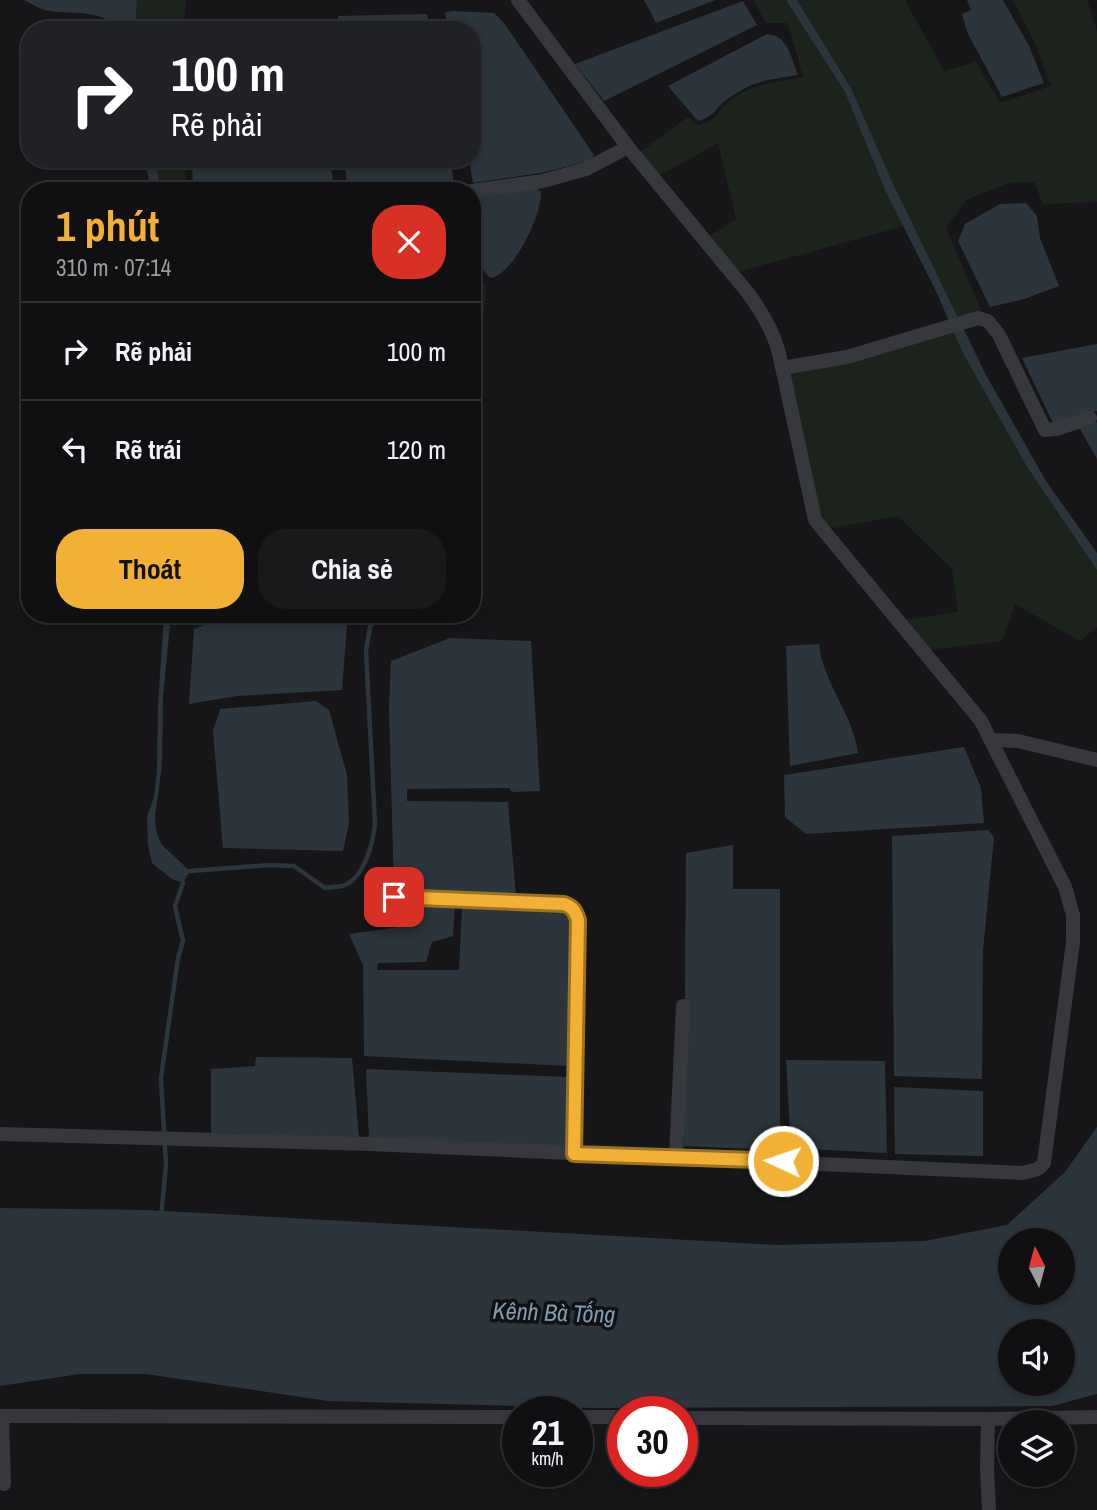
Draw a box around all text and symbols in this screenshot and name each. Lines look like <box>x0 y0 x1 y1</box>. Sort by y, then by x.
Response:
text: 100 m <box>171 40 285 106</box>
icon: right <box>56 49 147 140</box>
text: Rẽ phải <box>171 103 263 146</box>
text: 1 phút <box>56 198 159 254</box>
button: close <box>372 205 446 279</box>
text: 310 m · 07:14 <box>56 252 171 283</box>
icon: right <box>56 332 94 370</box>
text: Rẽ phải <box>115 334 192 369</box>
text: 100 m <box>387 334 446 369</box>
icon: left <box>56 430 94 468</box>
text: Rẽ trái <box>115 432 181 467</box>
text: 120 m <box>387 432 446 467</box>
button: Thoát <box>56 529 244 609</box>
button: Chia sẻ <box>258 529 446 609</box>
pin <box>364 867 424 927</box>
icon: arrive <box>375 878 413 916</box>
position arrow <box>746 1124 820 1198</box>
north arrow <box>998 1228 1074 1306</box>
map controls <box>998 1228 1075 1487</box>
water label: Kênh Bà Tống <box>492 1294 616 1330</box>
button: sound <box>998 1319 1075 1396</box>
speed limit sign: 30 <box>607 1396 698 1487</box>
text: 21 <box>532 1409 563 1456</box>
button: layers <box>998 1410 1075 1487</box>
text: km/h <box>532 1446 564 1471</box>

